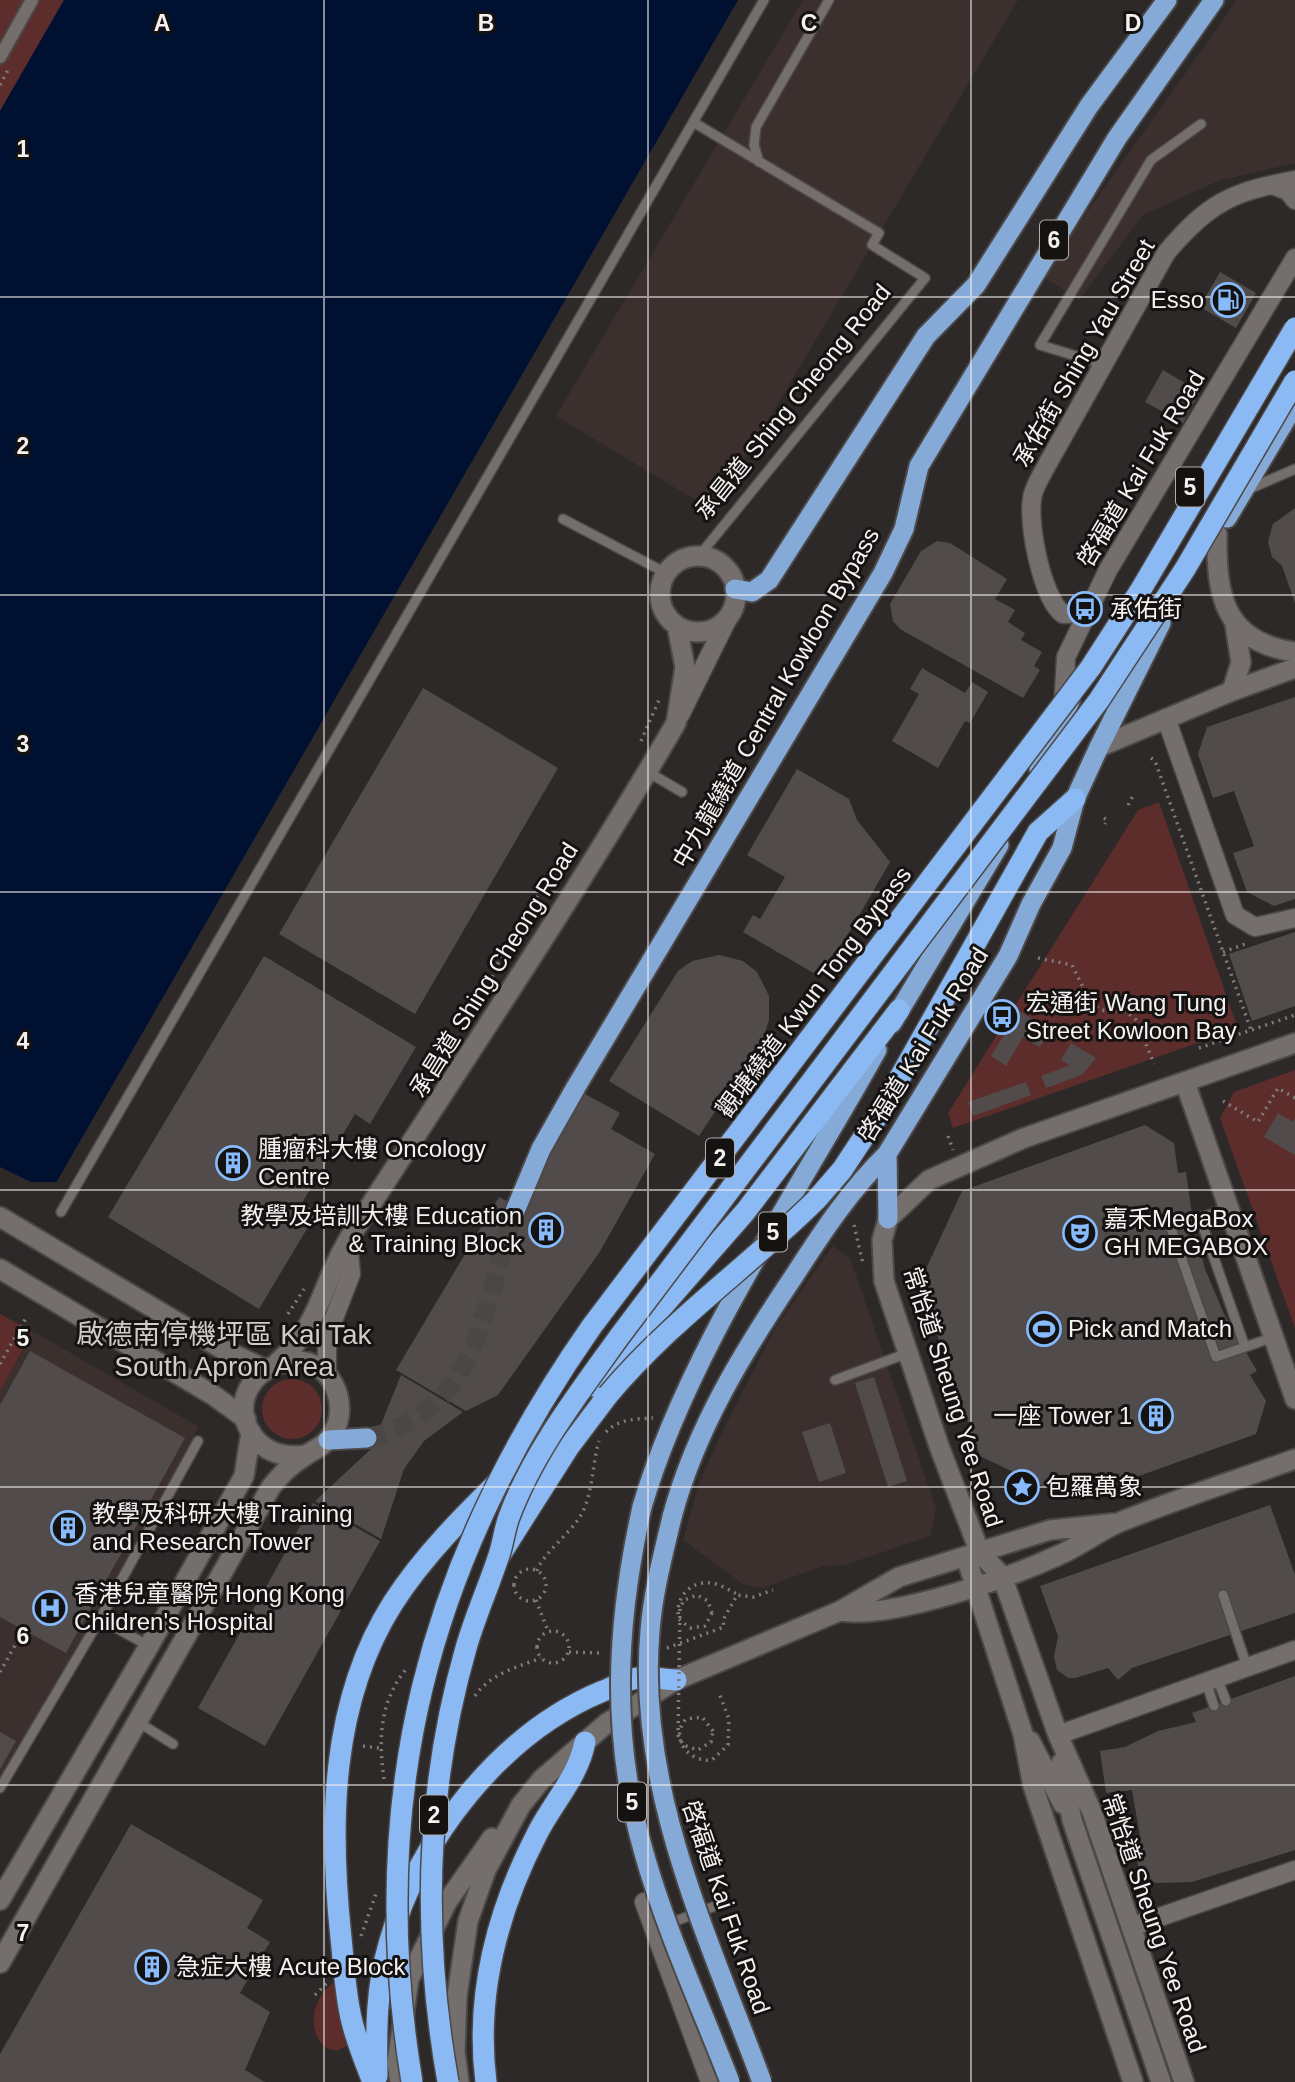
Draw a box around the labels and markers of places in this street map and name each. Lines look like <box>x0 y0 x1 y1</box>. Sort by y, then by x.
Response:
fuel station icon: Esso <box>1209 281 1247 319</box>
place label: Esso <box>1151 286 1204 313</box>
bus stop icon: 承佑街 <box>1066 590 1104 628</box>
place label: 承佑街 <box>1110 595 1182 622</box>
place label: 宏通街 Wang Tung Street Kowloon Bay <box>1026 989 1237 1044</box>
bus stop icon: 宏通街 Wang Tung Street Kowloon Bay <box>983 998 1021 1036</box>
place label: 腫瘤科大樓 Oncology Centre <box>258 1135 486 1190</box>
building icon: 腫瘤科大樓 Oncology Centre <box>214 1144 252 1182</box>
place label: 教學及培訓大樓 Education & Training Block <box>241 1202 523 1257</box>
place label: 嘉禾MegaBox GH MEGABOX <box>1104 1205 1268 1260</box>
building icon: 教學及培訓大樓 Education & Training Block <box>527 1211 565 1249</box>
theatre icon: 嘉禾MegaBox GH MEGABOX <box>1061 1214 1099 1252</box>
sports icon: Pick and Match <box>1025 1310 1063 1348</box>
place label: Pick and Match <box>1068 1315 1232 1342</box>
building icon: 一座 Tower 1 <box>1137 1397 1175 1435</box>
place label: 一座 Tower 1 <box>993 1402 1132 1429</box>
place icon: 包羅萬象 <box>1003 1468 1041 1506</box>
place label: 包羅萬象 <box>1046 1473 1142 1500</box>
place label: 教學及科研大樓 Training and Research Tower <box>92 1500 352 1555</box>
building icon: 教學及科研大樓 Training and Research Tower <box>49 1509 87 1547</box>
place label: 香港兒童醫院 Hong Kong Children's Hospital <box>74 1580 345 1635</box>
hospital icon: 香港兒童醫院 Hong Kong Children's Hospital <box>31 1589 69 1627</box>
building icon: 急症大樓 Acute Block <box>133 1948 171 1986</box>
place label: 急症大樓 Acute Block <box>176 1953 406 1980</box>

